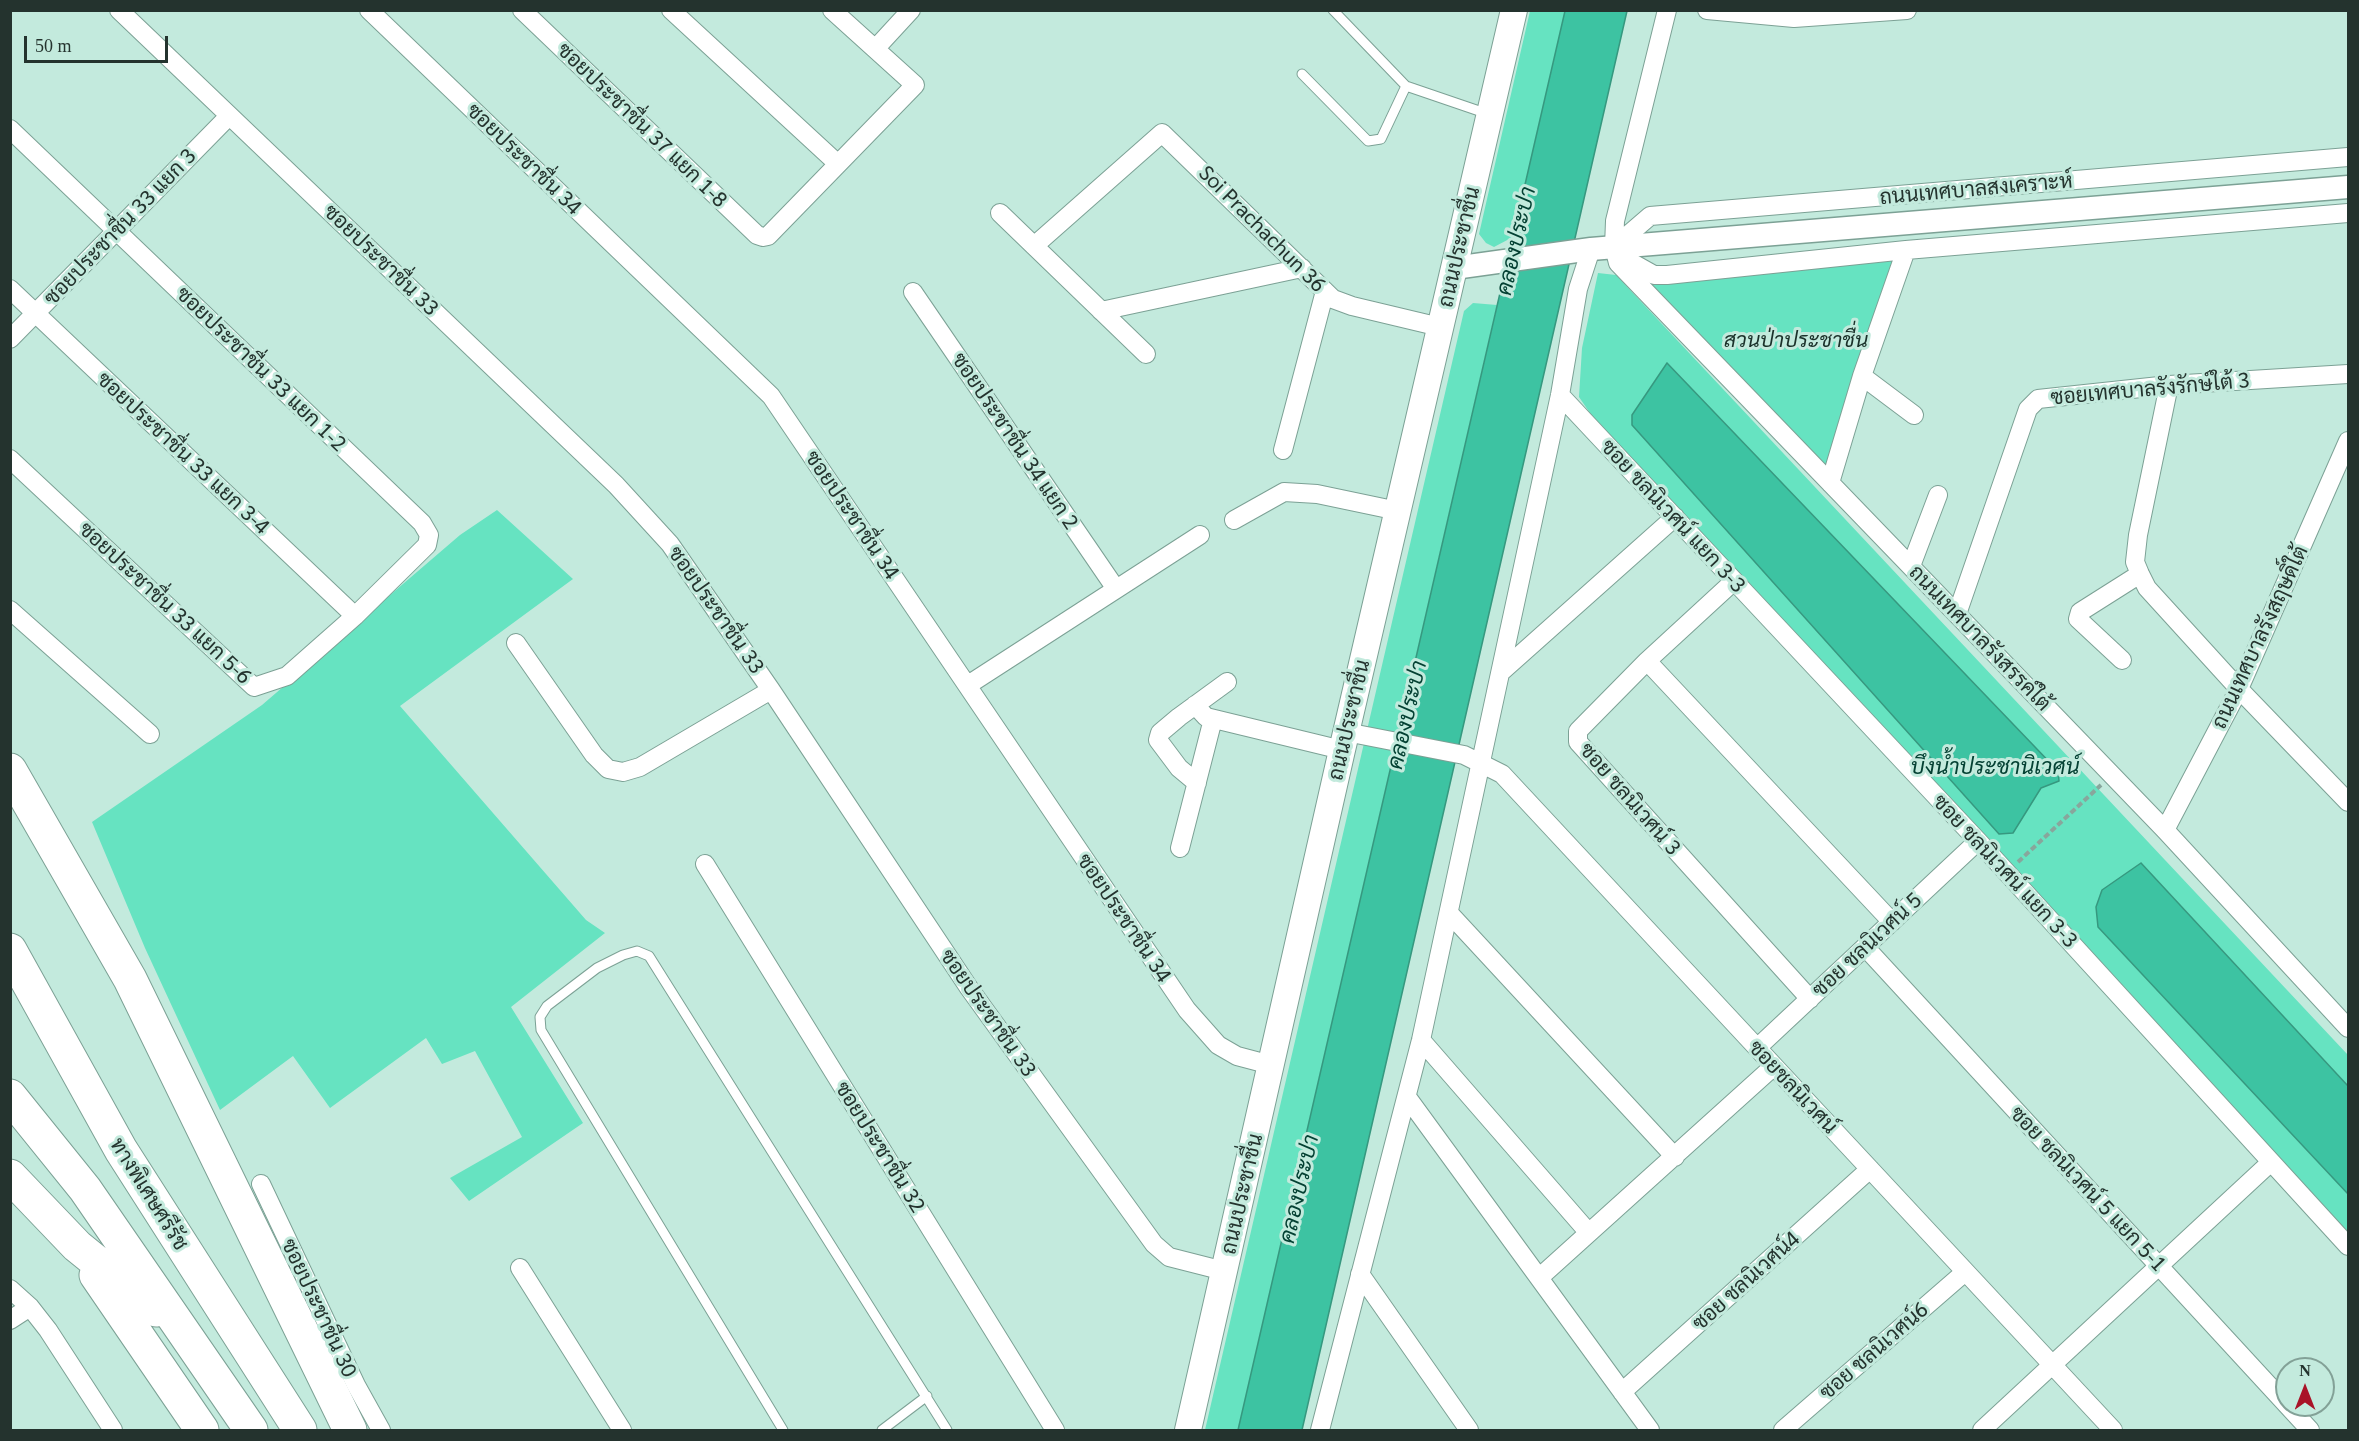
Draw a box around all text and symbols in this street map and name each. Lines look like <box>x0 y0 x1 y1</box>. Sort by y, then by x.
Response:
scale bar <box>27 24 171 62</box>
text: 50 m <box>35 36 72 56</box>
street label: ซอยประชาชื่น 37 แยก 1-8 <box>552 37 732 213</box>
street label: ซอยประชาชื่น 34 <box>461 98 587 220</box>
street label: ซอยประชาชื่น 33 แยก 3 <box>39 144 201 310</box>
street label: Soi Prachachun 36 <box>1193 160 1331 298</box>
street label: ถนนเทศบาลสงเคราะห์ <box>1878 168 2074 210</box>
street label: ถนนประชาชื่น <box>1433 184 1485 310</box>
water label: คลองประปา <box>1491 184 1541 298</box>
street label: ซอยประชาชื่น 33 <box>318 199 444 321</box>
street label: ซอยประชาชื่น 33 แยก 1-2 <box>171 281 351 457</box>
park label: สวนป่าประชาชื่น <box>1724 327 1868 353</box>
street label: ซอยประชาชื่น 34 แยก 2 <box>946 348 1084 534</box>
street label: ซอยประชาชื่น 33 แยก 3-4 <box>92 367 274 539</box>
street label: ซอยเทศบาลรังรักษ์ใต้ 3 <box>2049 368 2251 410</box>
street label: ซอย ชลนิเวศน์ แยก 3-3 <box>1595 434 1751 598</box>
street label: ซอยประชาชื่น 34 <box>800 446 904 584</box>
street label: ซอยประชาชื่น 33 แยก 5-6 <box>74 517 256 689</box>
street label: ซอยประชาชื่น 33 <box>663 541 769 679</box>
street label: ถนนเทศบาลรังสฤษดิ์ใต้ <box>2206 541 2314 733</box>
street label: ถนนเทศบาลรังสรรค์ใต้ <box>1904 560 2056 716</box>
street label: ถนนประชาชื่น <box>1323 657 1375 783</box>
water label: คลองประปา <box>1382 658 1432 772</box>
street label: ซอย ชลนิเวศน์ 3 <box>1574 738 1686 860</box>
water label: บึงน้ำประชานิเวศน์ <box>1910 754 2080 780</box>
street label: ซอย ชลนิเวศน์ แยก 3-3 <box>1927 789 2083 953</box>
street label: ซอยประชาชื่น 34 <box>1072 849 1176 987</box>
street label: ซอย ชลนิเวศน์ 5 <box>1807 888 1927 1002</box>
street label: ซอยประชาชื่น 33 <box>935 944 1041 1082</box>
street label: ซอยชลนิเวศน์ <box>1743 1035 1843 1139</box>
street label: ซอยประชาชื่น 32 <box>830 1077 930 1217</box>
street label: ซอย ชลนิเวศน์ 5 แยก 5-1 <box>2005 1101 2171 1277</box>
street label: ถนนประชาชื่น <box>1216 1131 1268 1257</box>
water label: คลองประปา <box>1274 1132 1324 1246</box>
street label: ทางพิเศษศรีรัช <box>104 1133 194 1255</box>
street label: ซอย ชลนิเวศน์4 <box>1687 1226 1805 1336</box>
street label: ซอยประชาชื่น 30 <box>276 1235 362 1381</box>
street label: ซอย ชลนิเวศน์6 <box>1815 1297 1933 1405</box>
north arrow <box>2275 1357 2335 1417</box>
text: N <box>2299 1362 2311 1379</box>

